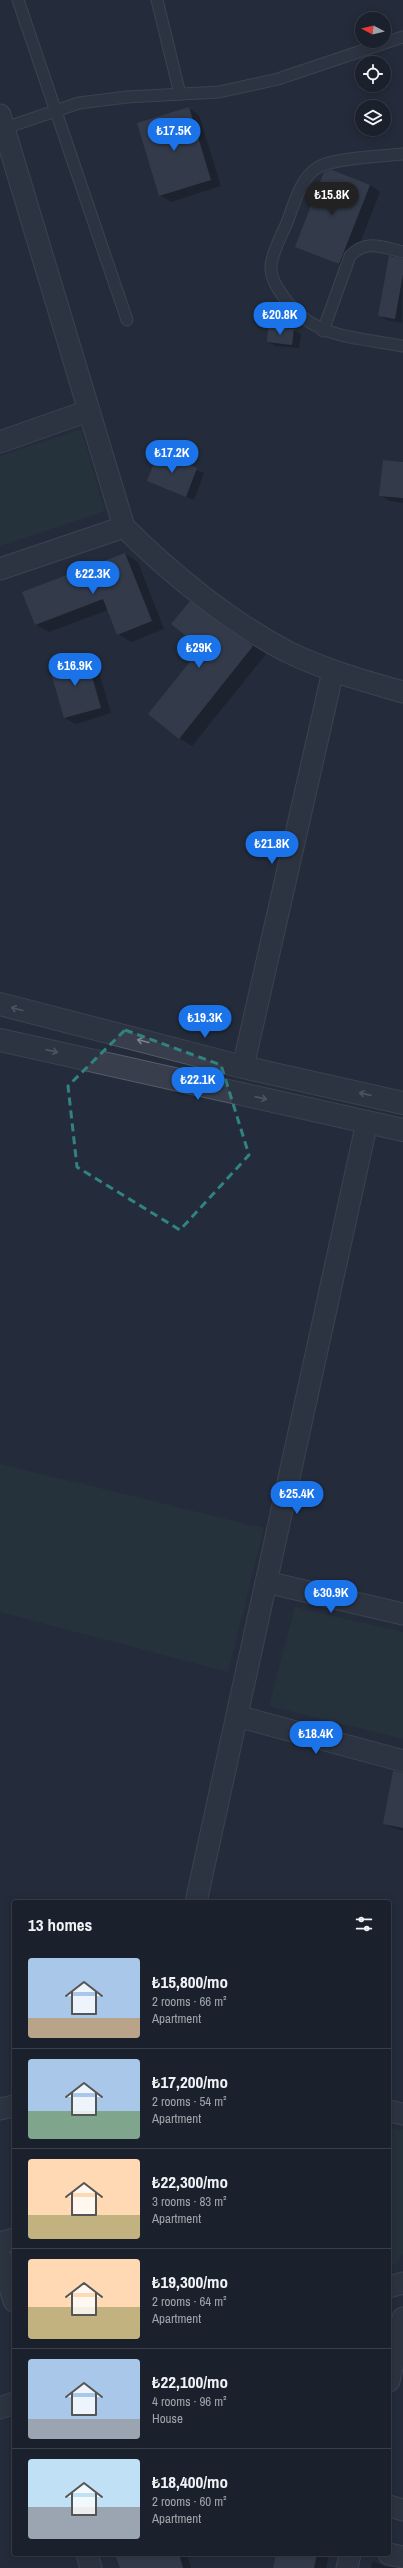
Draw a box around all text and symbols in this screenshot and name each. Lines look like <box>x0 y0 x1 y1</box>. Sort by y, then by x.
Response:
north arrow <box>355 12 391 48</box>
map controls <box>355 12 391 136</box>
button: locate <box>355 56 391 92</box>
button: layers <box>355 100 391 136</box>
pin: ₺17.5K <box>141 118 207 152</box>
text: ₺17.5K <box>157 122 191 139</box>
pin: ₺15.8K <box>299 182 365 216</box>
text: ₺15.8K <box>315 186 349 203</box>
pin: ₺20.8K <box>247 302 313 336</box>
text: ₺20.8K <box>263 306 297 323</box>
pin: ₺17.2K <box>139 440 205 474</box>
text: ₺17.2K <box>155 444 189 461</box>
pin: ₺22.3K <box>60 561 126 595</box>
text: ₺22.3K <box>76 565 110 582</box>
pin: ₺29K <box>175 635 223 669</box>
text: ₺29K <box>186 639 212 656</box>
pin: ₺16.9K <box>42 653 108 687</box>
text: ₺16.9K <box>58 657 92 674</box>
pin: ₺21.8K <box>239 831 305 865</box>
text: ₺21.8K <box>255 835 289 852</box>
one-way arrow <box>11 1004 24 1012</box>
pin: ₺19.3K <box>172 1005 238 1039</box>
text: ₺19.3K <box>188 1009 222 1026</box>
one-way arrow <box>137 1037 150 1044</box>
one-way arrow <box>45 1048 58 1056</box>
pin: ₺22.1K <box>165 1067 231 1101</box>
text: ₺22.1K <box>181 1071 215 1088</box>
one-way arrow <box>359 1090 372 1098</box>
one-way arrow <box>254 1094 267 1102</box>
pin: ₺25.4K <box>264 1481 330 1515</box>
text: ₺25.4K <box>280 1485 314 1502</box>
pin: ₺30.9K <box>298 1580 364 1614</box>
text: ₺30.9K <box>314 1584 348 1601</box>
pin: ₺18.4K <box>283 1721 349 1755</box>
text: ₺18.4K <box>299 1725 333 1742</box>
text: 13 homes <box>28 1913 92 1936</box>
icon: filters <box>353 1913 375 1935</box>
text: ₺15,800/mo <box>152 1970 228 1993</box>
icon: home <box>60 1974 108 2022</box>
text: 2 rooms · 66 m² <box>152 1993 227 2010</box>
text: Apartment <box>152 2010 201 2027</box>
text: ₺17,200/mo <box>152 2070 228 2093</box>
icon: home <box>60 2075 108 2123</box>
text: 2 rooms · 54 m² <box>152 2093 227 2110</box>
text: Apartment <box>152 2110 201 2127</box>
text: ₺22,300/mo <box>152 2170 228 2193</box>
icon: home <box>60 2175 108 2223</box>
text: 3 rooms · 83 m² <box>152 2193 227 2210</box>
text: Apartment <box>152 2210 201 2227</box>
text: ₺19,300/mo <box>152 2270 228 2293</box>
icon: home <box>60 2275 108 2323</box>
text: 2 rooms · 64 m² <box>152 2293 227 2310</box>
text: Apartment <box>152 2310 201 2327</box>
text: ₺22,100/mo <box>152 2370 228 2393</box>
icon: home <box>60 2375 108 2423</box>
text: 4 rooms · 96 m² <box>152 2393 227 2410</box>
text: House <box>152 2410 183 2427</box>
text: ₺18,400/mo <box>152 2470 228 2493</box>
icon: home <box>60 2475 108 2523</box>
text: 2 rooms · 60 m² <box>152 2493 227 2510</box>
text: Apartment <box>152 2510 201 2527</box>

